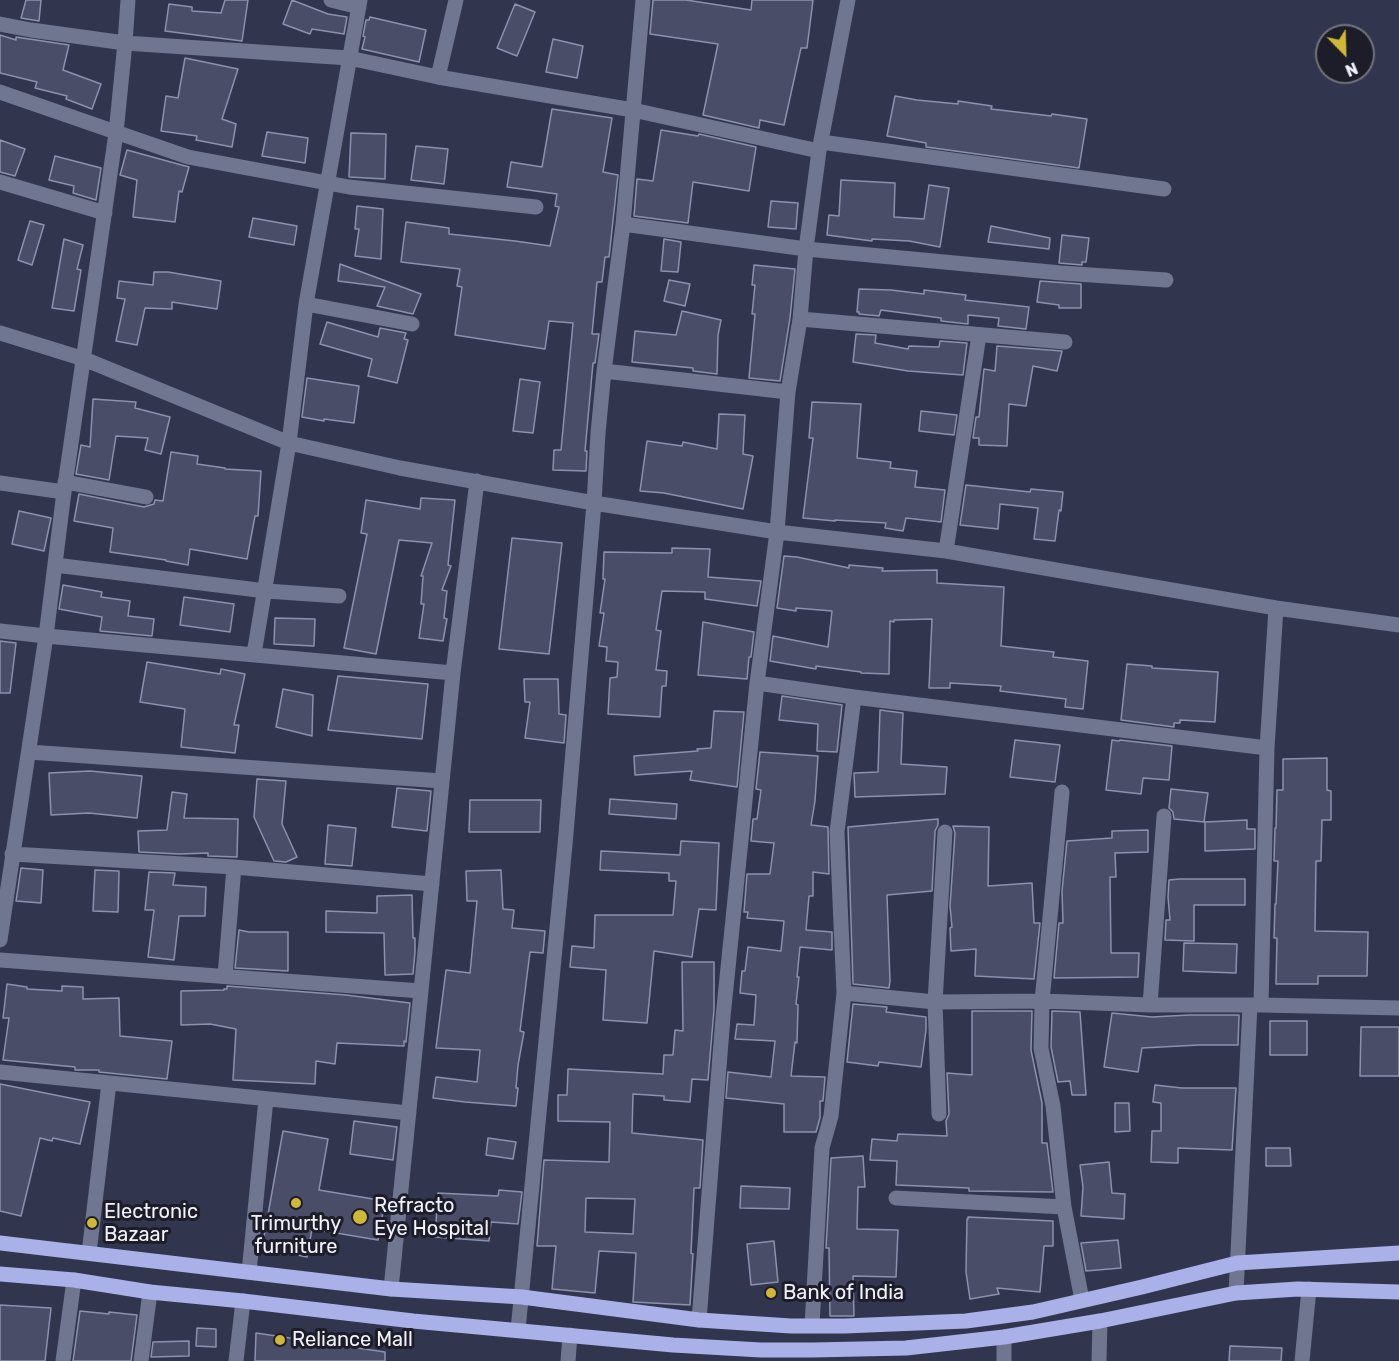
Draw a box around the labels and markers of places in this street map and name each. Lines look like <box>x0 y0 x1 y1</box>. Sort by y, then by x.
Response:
place label: Refracto Eye Hospital <box>374 1194 489 1241</box>
marker: Trimurthy furniture <box>289 1196 303 1210</box>
place label: Electronic Bazaar <box>104 1200 198 1247</box>
marker: Refracto Eye Hospital <box>351 1208 369 1226</box>
place label: Trimurthy furniture <box>251 1212 341 1259</box>
marker: Electronic Bazaar <box>85 1216 99 1230</box>
place label: Bank of India <box>783 1281 904 1305</box>
marker: Bank of India <box>764 1286 778 1300</box>
place label: Reliance Mall <box>292 1328 413 1352</box>
marker: Reliance Mall <box>273 1333 287 1347</box>

